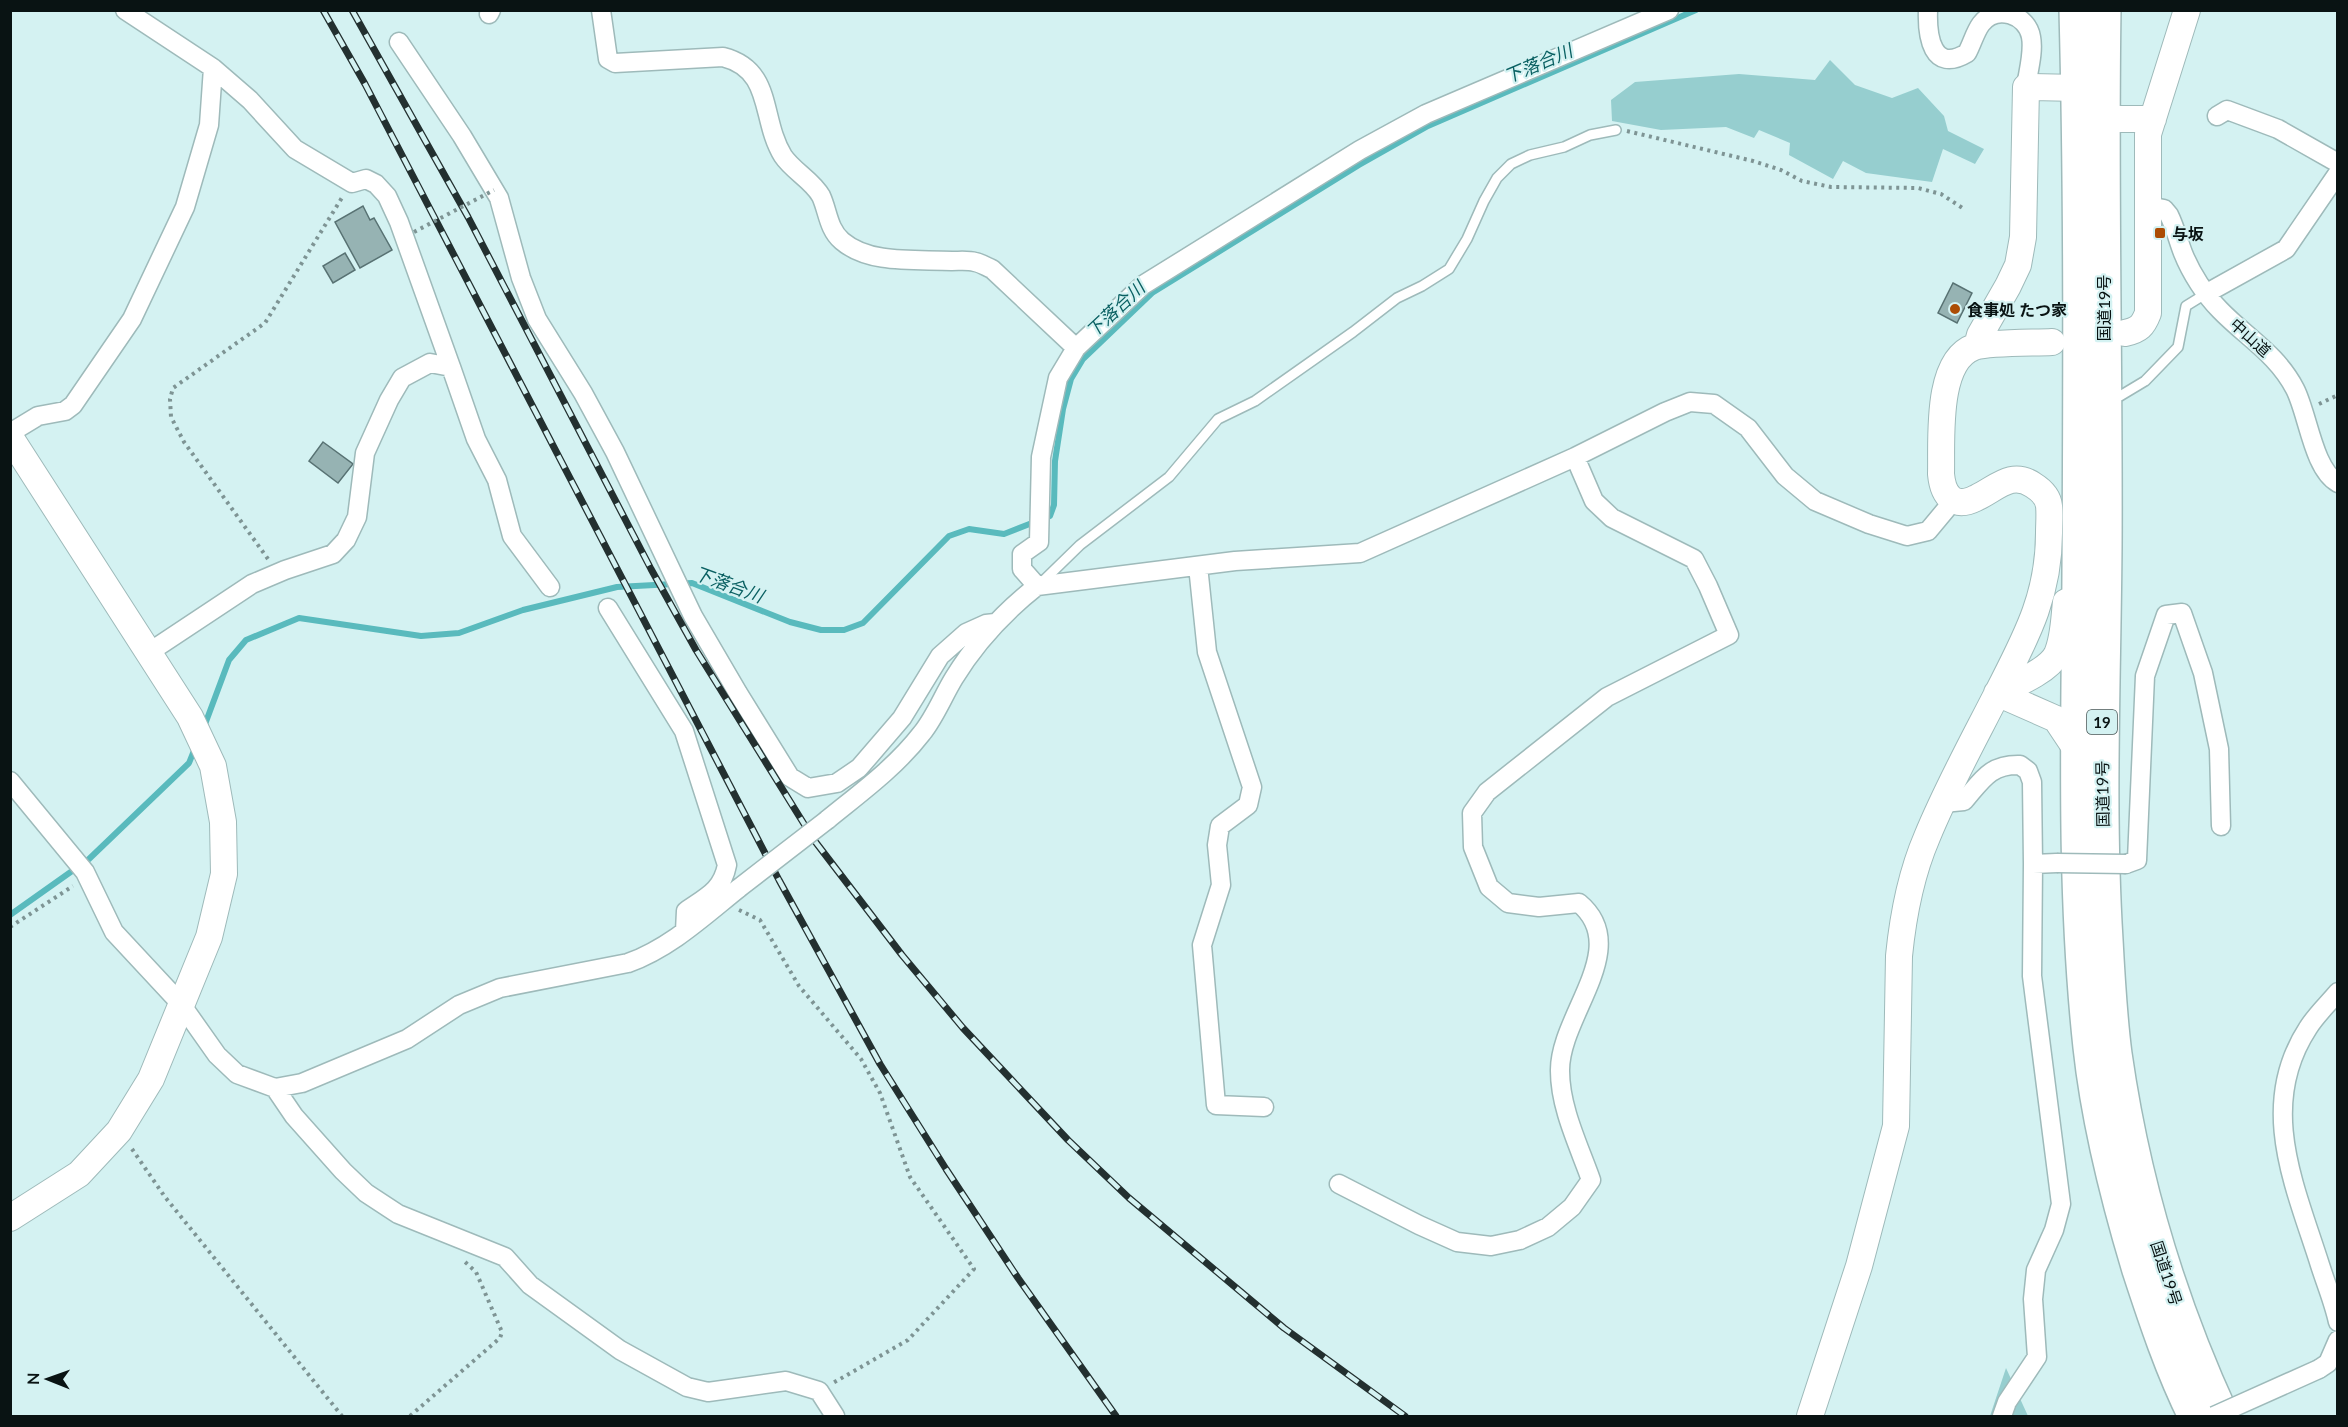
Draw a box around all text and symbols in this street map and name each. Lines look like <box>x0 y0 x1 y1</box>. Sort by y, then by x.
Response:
water label: 下落合川 <box>1501 38 1577 87</box>
place label: 与坂 <box>2172 224 2204 243</box>
marker: 与坂 <box>2153 226 2167 240</box>
water label: 下落合川 <box>1081 275 1150 342</box>
street label: 国道19号 <box>2094 275 2113 341</box>
place label: 食事処 たつ家 <box>1967 300 2067 319</box>
marker: 食事処 たつ家 <box>1948 302 1962 316</box>
street label: 中山道 <box>2227 314 2275 360</box>
water label: 下落合川 <box>691 561 768 607</box>
road number: 19 <box>2087 710 2117 734</box>
street label: 国道19号 <box>2092 761 2112 827</box>
street label: 国道19号 <box>2148 1238 2186 1308</box>
north arrow <box>18 1349 78 1409</box>
text: N <box>23 1372 42 1385</box>

